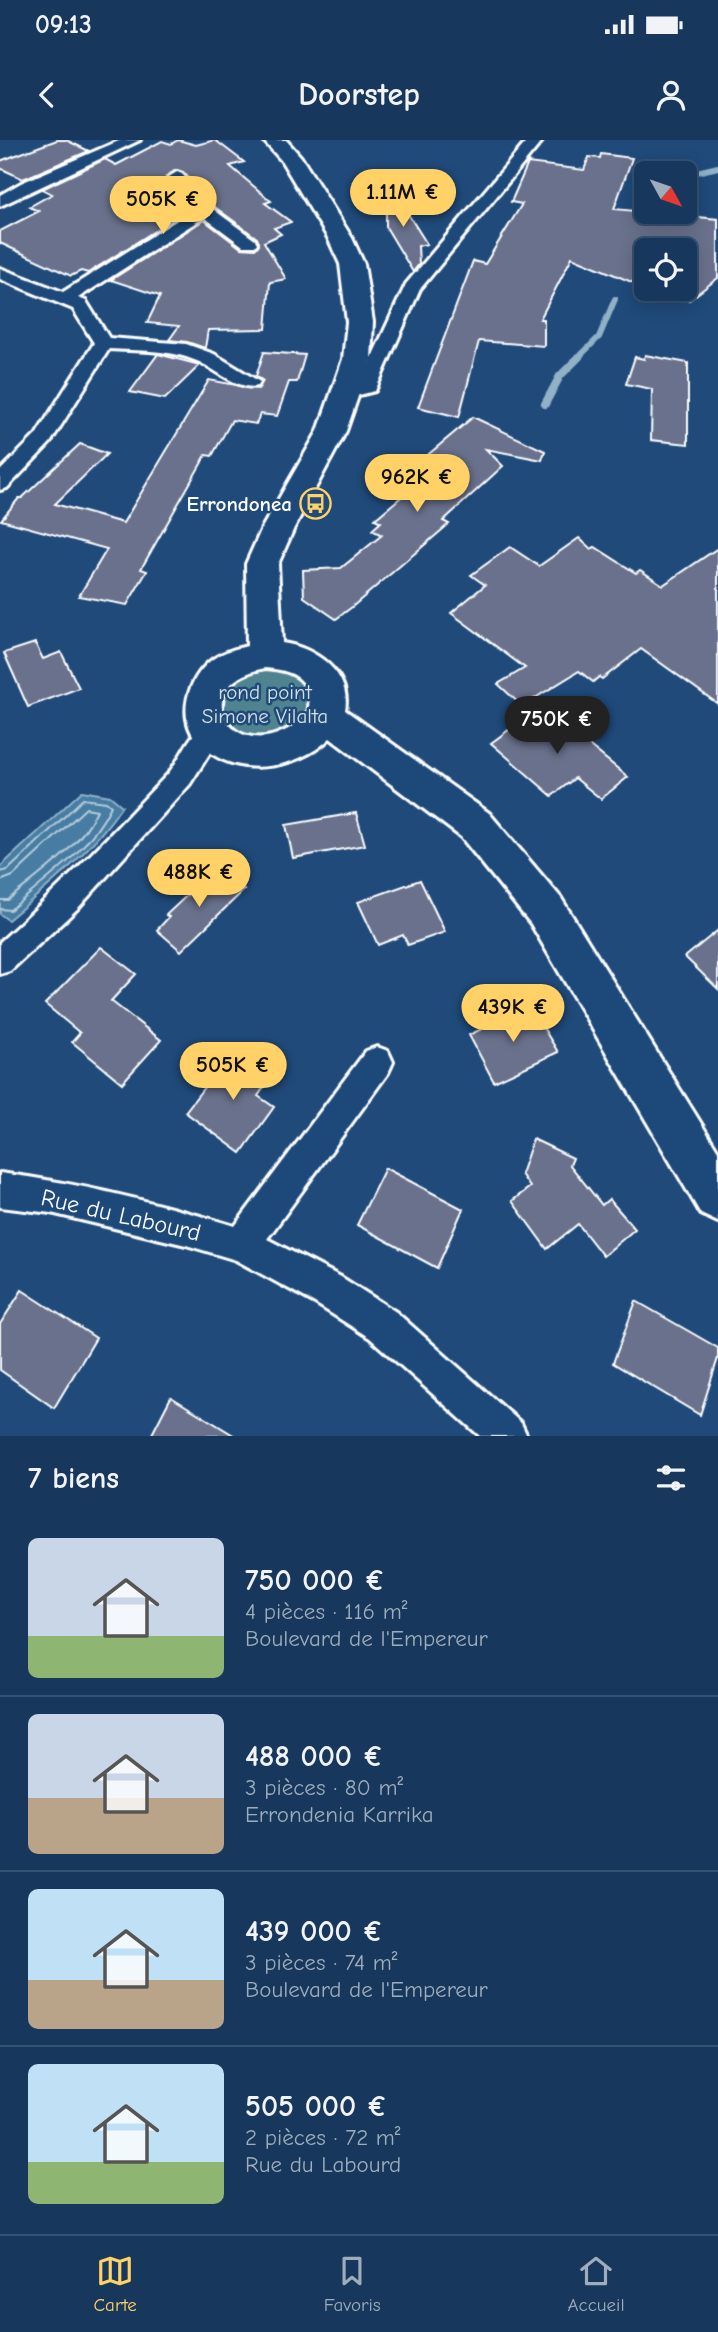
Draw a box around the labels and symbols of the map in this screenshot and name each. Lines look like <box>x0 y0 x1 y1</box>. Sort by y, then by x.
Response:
north arrow <box>634 161 696 224</box>
pin: 1.11M € <box>338 169 468 229</box>
pin: 505K € <box>106 176 220 236</box>
pin: 962K € <box>360 454 474 514</box>
bus stop icon: Errondonea <box>298 487 332 521</box>
place label: Errondonea <box>186 492 292 516</box>
park label: rond point Simone Vilalta <box>202 680 328 728</box>
pin: 750K € <box>500 696 614 756</box>
pin: 488K € <box>142 850 256 909</box>
pin: 439K € <box>456 984 570 1044</box>
pin: 505K € <box>176 1042 290 1102</box>
street label: Rue du Labourd <box>38 1183 204 1247</box>

